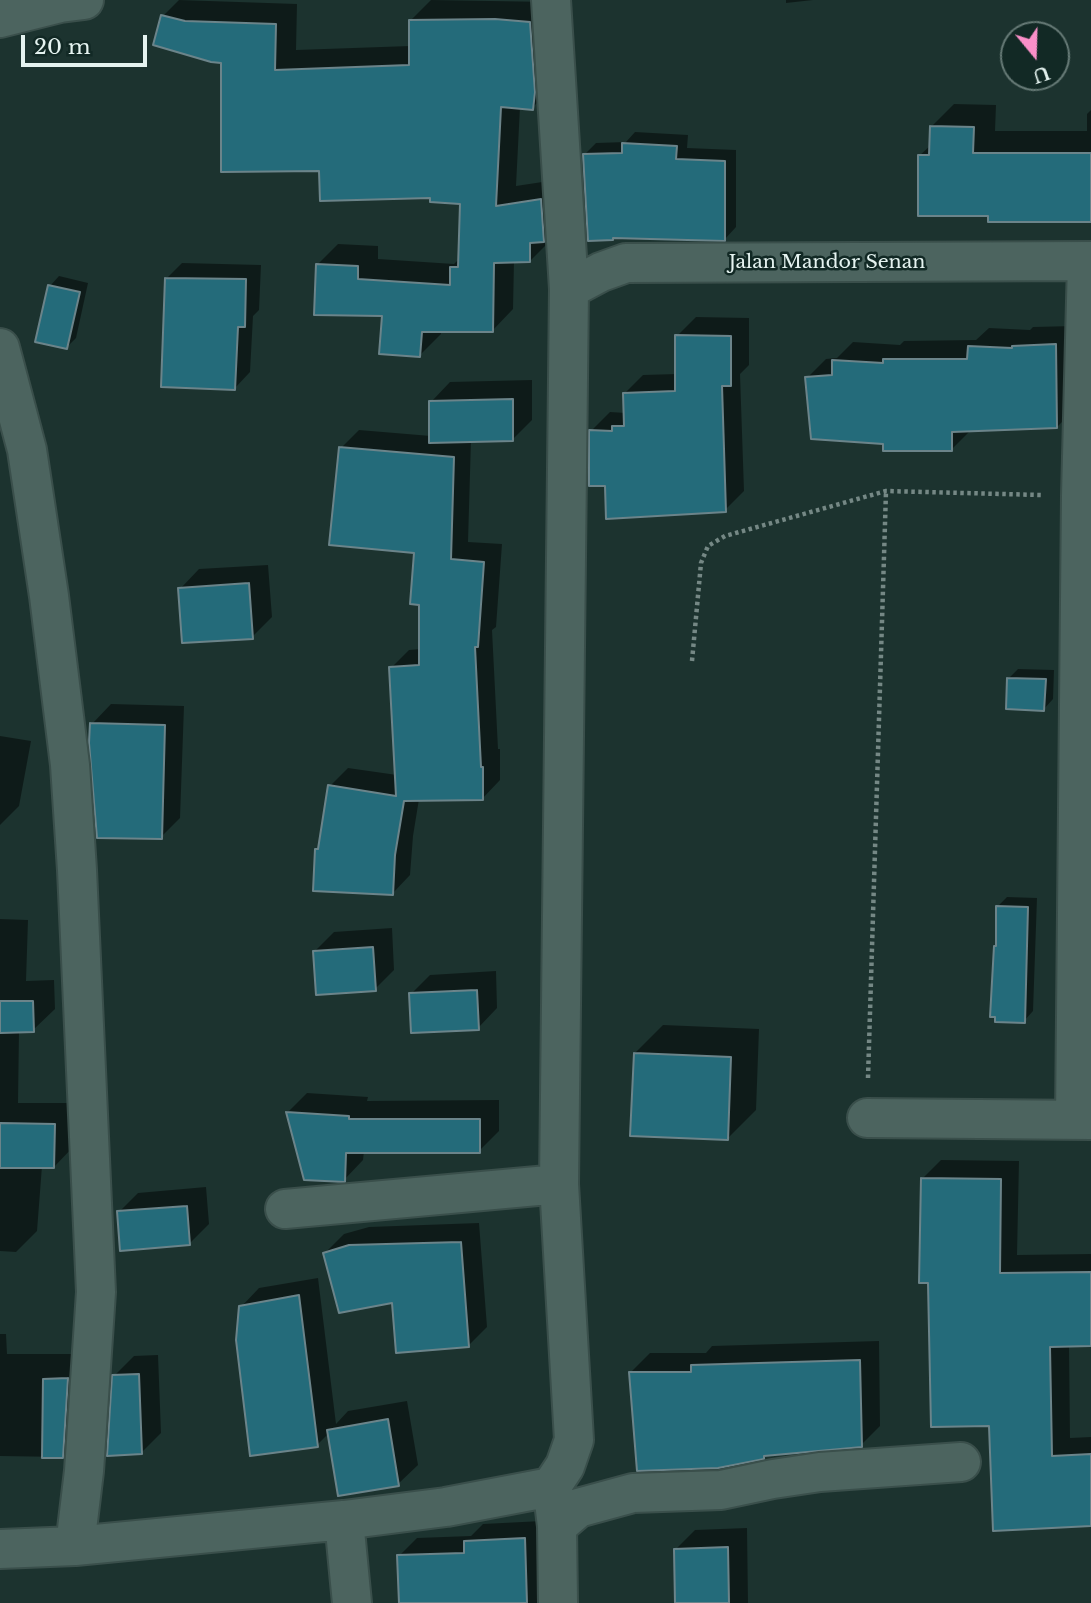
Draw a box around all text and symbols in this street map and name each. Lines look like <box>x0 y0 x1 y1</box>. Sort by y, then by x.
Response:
scale bar <box>24 21 150 65</box>
north arrow <box>1000 21 1070 91</box>
text: 20 m <box>34 34 91 60</box>
text: U <box>1030 61 1053 88</box>
street label: Jalan Mandor Senan <box>729 252 925 274</box>

